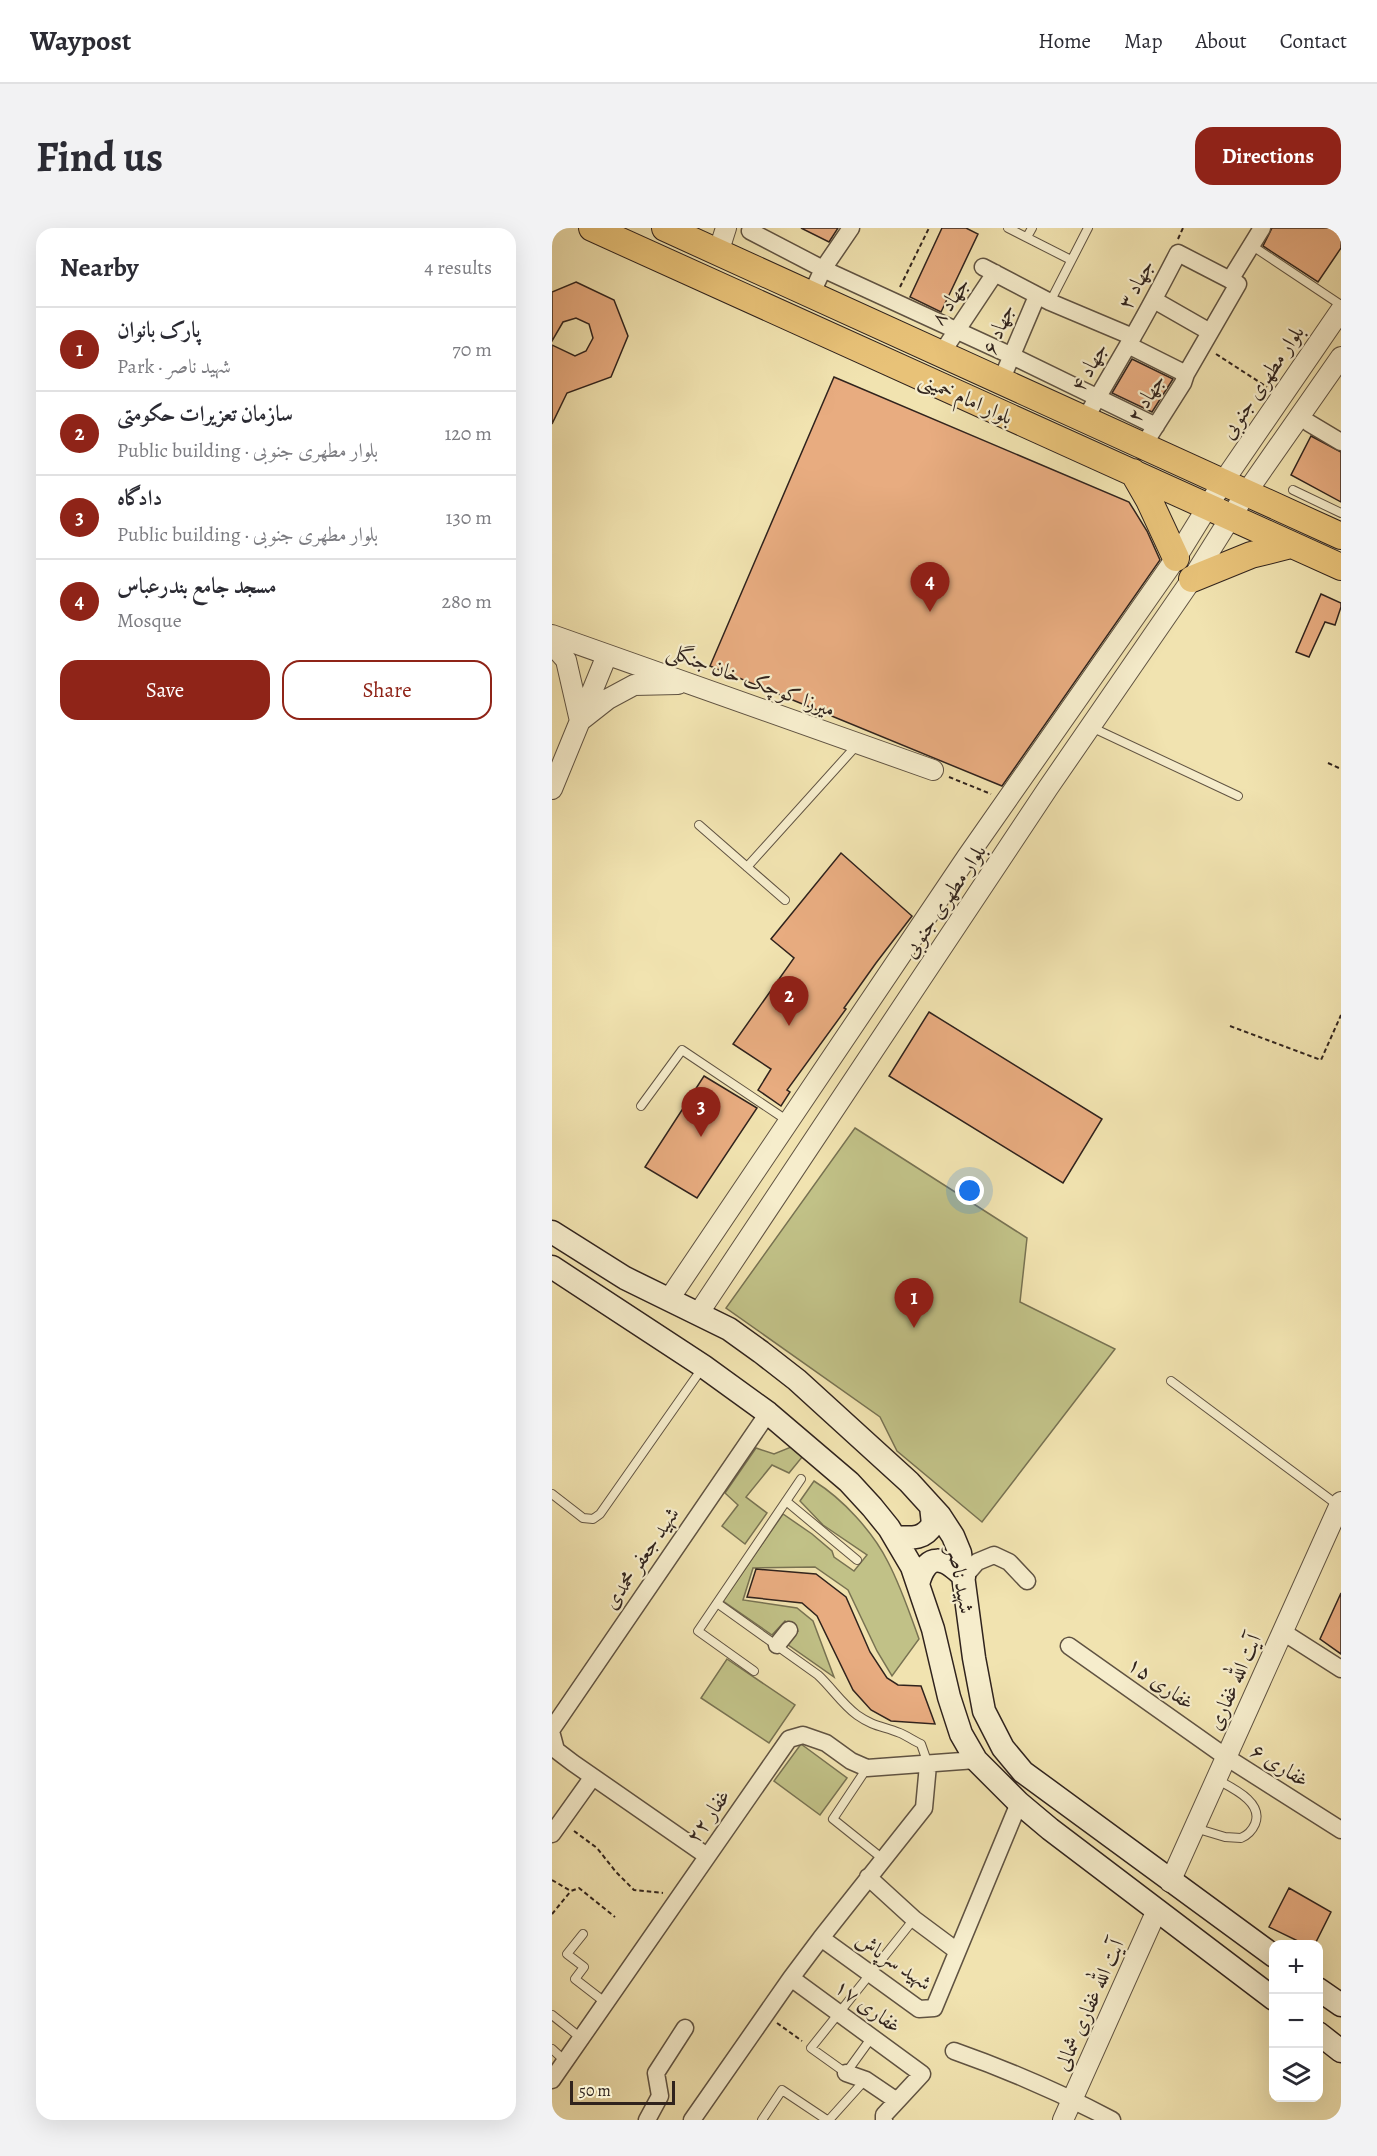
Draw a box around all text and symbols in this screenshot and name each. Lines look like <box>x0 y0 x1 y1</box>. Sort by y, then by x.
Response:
text: Waypost <box>30 22 131 60</box>
text: Home <box>1038 27 1091 55</box>
text: Map <box>1124 27 1162 55</box>
text: About <box>1195 27 1247 55</box>
text: Contact <box>1280 27 1347 55</box>
button: Directions <box>1195 127 1341 185</box>
text: Find us <box>36 128 163 185</box>
text: Nearby <box>60 250 139 285</box>
text: 4 results <box>424 254 492 281</box>
street label: جهاد ۳ <box>1111 254 1161 314</box>
street label: جهاد ۸ <box>924 271 976 331</box>
street label: جهاد ۶ <box>975 299 1021 359</box>
text: پارک بانوان <box>117 315 200 345</box>
street label: بلوار مطهری جنوبی <box>1214 320 1311 445</box>
text: 1 <box>76 336 83 363</box>
text: 70 m <box>452 336 492 363</box>
street label: جهاد ۴ <box>1064 337 1114 397</box>
text: Park · شهید ناصر <box>117 353 231 380</box>
street label: بلوار امام خمینی <box>913 365 1017 435</box>
street label: جهاد ۲ <box>1120 368 1172 428</box>
text: سازمان تعزیرات حکومتی <box>117 399 293 429</box>
text: 2 <box>75 420 84 447</box>
text: 120 m <box>444 420 492 447</box>
text: Public building · بلوار مطهری جنوبی <box>117 437 378 464</box>
text: دادگاه <box>117 483 162 513</box>
text: 3 <box>75 504 84 531</box>
text: 130 m <box>446 504 492 531</box>
text: Public building · بلوار مطهری جنوبی <box>117 521 378 548</box>
pin: 4 <box>910 562 950 612</box>
text: مسجد جامع بندرعباس <box>117 571 277 601</box>
text: 4 <box>75 588 84 615</box>
text: 280 m <box>442 588 492 615</box>
text: Mosque <box>117 607 182 634</box>
street label: میرزا کوچک خان جنگلی <box>662 637 839 725</box>
button: Save <box>60 660 270 720</box>
button: Share <box>282 660 492 720</box>
street label: بلوار مطهری جنوبی <box>896 839 993 964</box>
pin: 2 <box>770 976 808 1026</box>
pin: 3 <box>682 1088 720 1137</box>
your location <box>955 1176 984 1205</box>
pin: 1 <box>894 1278 934 1328</box>
street label: شهید جعفر محمدی <box>596 1501 686 1615</box>
street label: شهید ناصر <box>940 1542 981 1616</box>
street label: آیت الله غفاری <box>1198 1626 1269 1735</box>
street label: غفاری ۱۵ <box>1122 1650 1200 1716</box>
street label: غفاری ۶ <box>1246 1736 1314 1794</box>
street label: غفار ۲۲ <box>679 1783 737 1849</box>
street label: شهید سرپاش <box>850 1925 938 1998</box>
street label: آیت الله غفاری شمالی <box>1045 1931 1131 2075</box>
map controls <box>1269 1940 1323 2102</box>
button: + <box>1269 1940 1323 1994</box>
street label: غفاری ۱۷ <box>829 1972 907 2040</box>
button: − <box>1269 1994 1323 2048</box>
button: layers <box>1269 2048 1323 2102</box>
scale bar <box>570 2078 675 2106</box>
text: 50 m <box>579 2080 611 2102</box>

